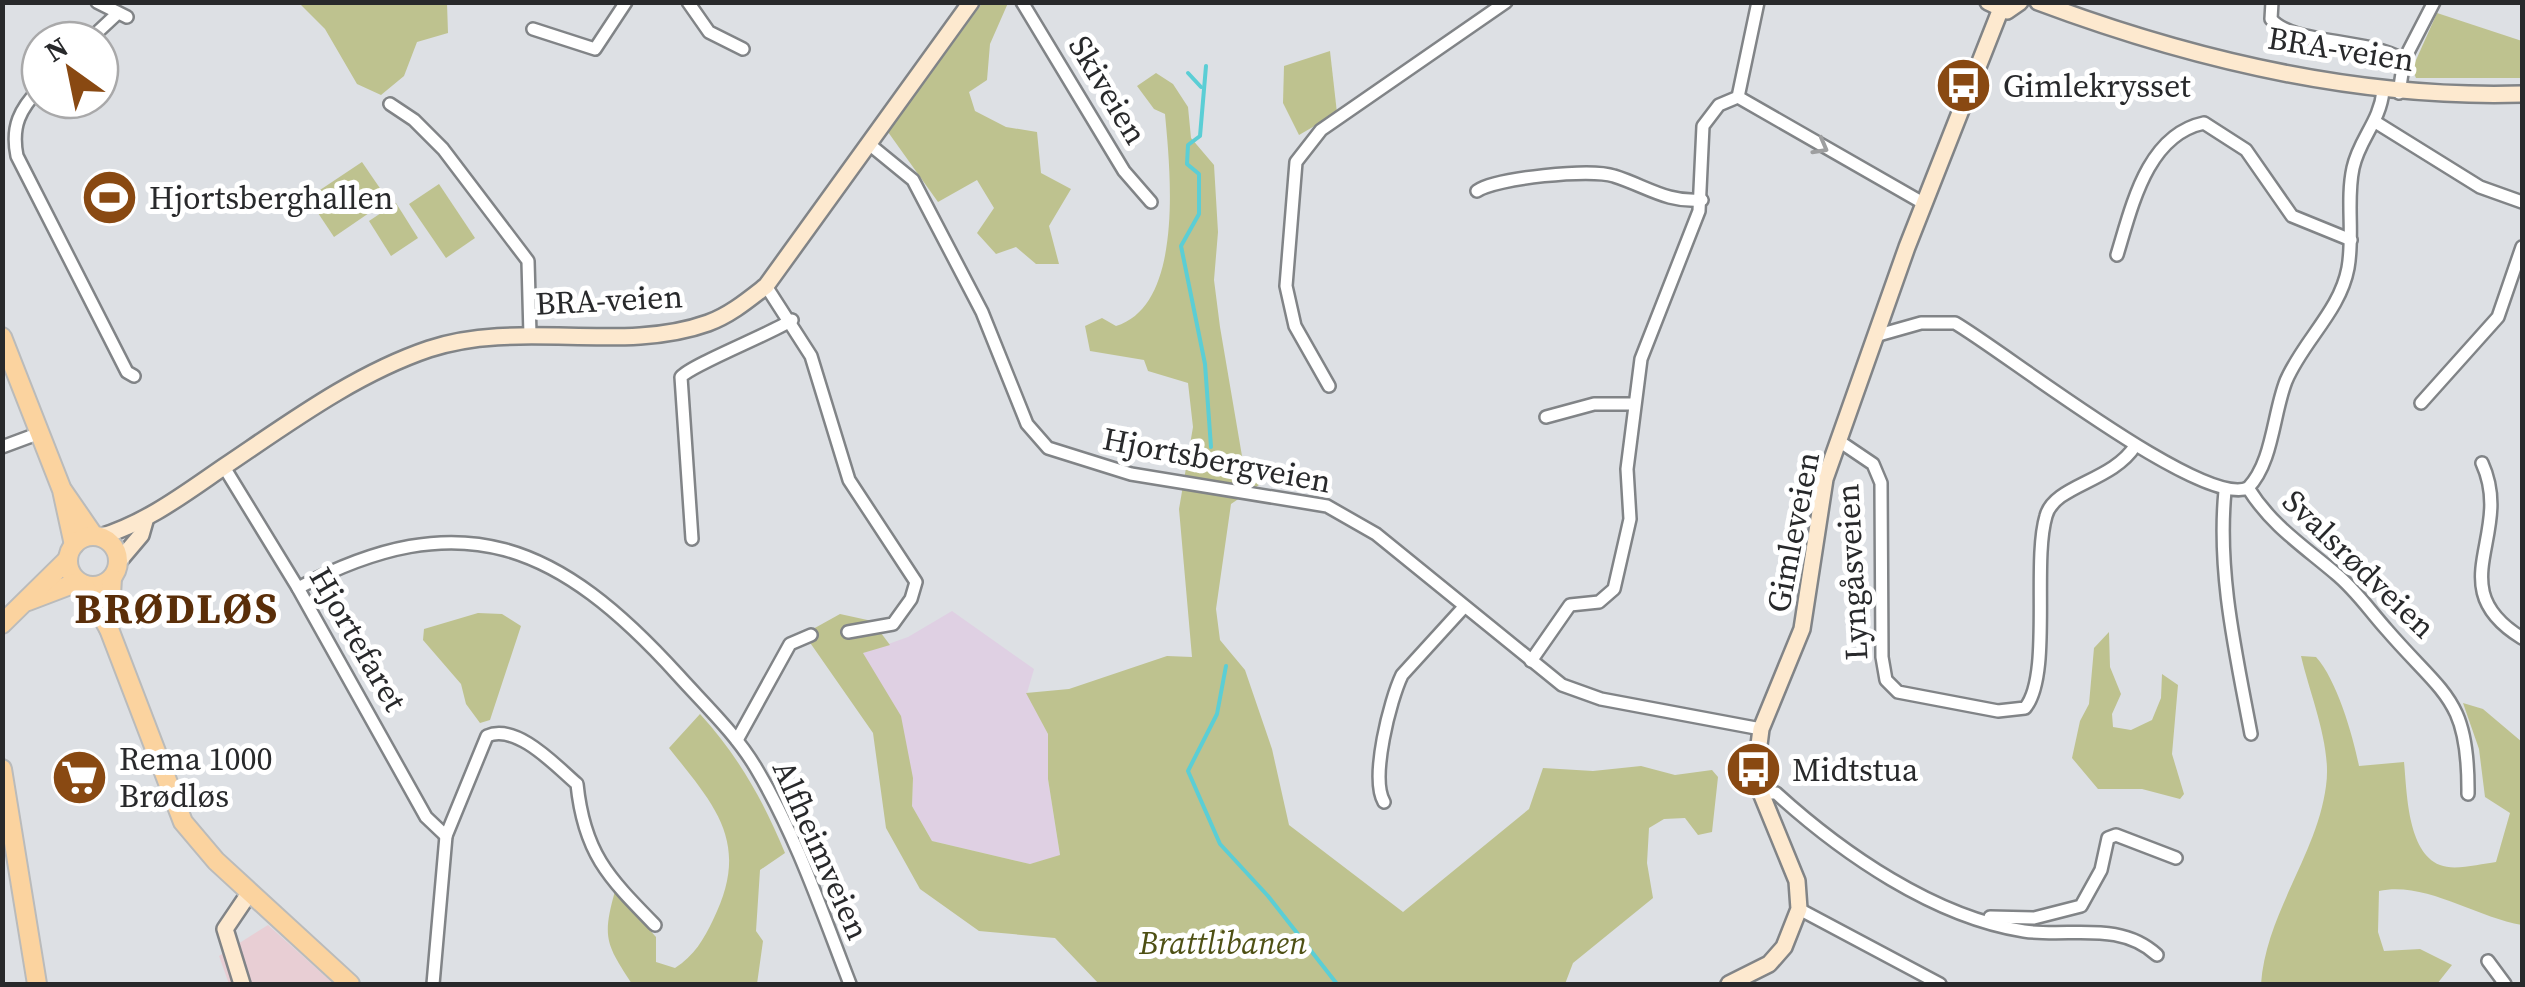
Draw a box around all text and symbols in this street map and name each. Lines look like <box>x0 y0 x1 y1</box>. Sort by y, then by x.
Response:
street label: BRA-veien <box>2265 16 2417 82</box>
north arrow <box>20 20 120 120</box>
street label: Skiveien <box>1058 27 1158 153</box>
text: N <box>37 28 75 71</box>
bus stop icon: Gimlekrysset <box>1934 56 1994 116</box>
place label: Gimlekrysset <box>2003 64 2191 108</box>
one-way arrow <box>1811 135 1829 155</box>
sports icon: Hjortsberghallen <box>80 168 140 228</box>
place label: Hjortsberghallen <box>149 176 393 220</box>
street label: BRA-veien <box>534 274 684 326</box>
street label: Hjortsbergveien <box>1099 416 1335 504</box>
street label: Gimleveien <box>1756 448 1830 616</box>
street label: Svalsrødveien <box>2273 480 2445 648</box>
street label: Lyngåsveien <box>1825 482 1879 662</box>
street label: Hjortefaret <box>299 559 417 720</box>
district label: BRØDLØS <box>74 579 280 637</box>
place label: Rema 1000 Brødløs <box>119 737 272 818</box>
bus stop icon: Midtstua <box>1723 740 1783 800</box>
supermarket icon: Rema 1000 Brødløs <box>50 747 110 807</box>
place label: Midtstua <box>1792 748 1919 792</box>
street label: Alfheimveien <box>762 753 880 947</box>
park label: Brattlibanen <box>1138 921 1307 965</box>

